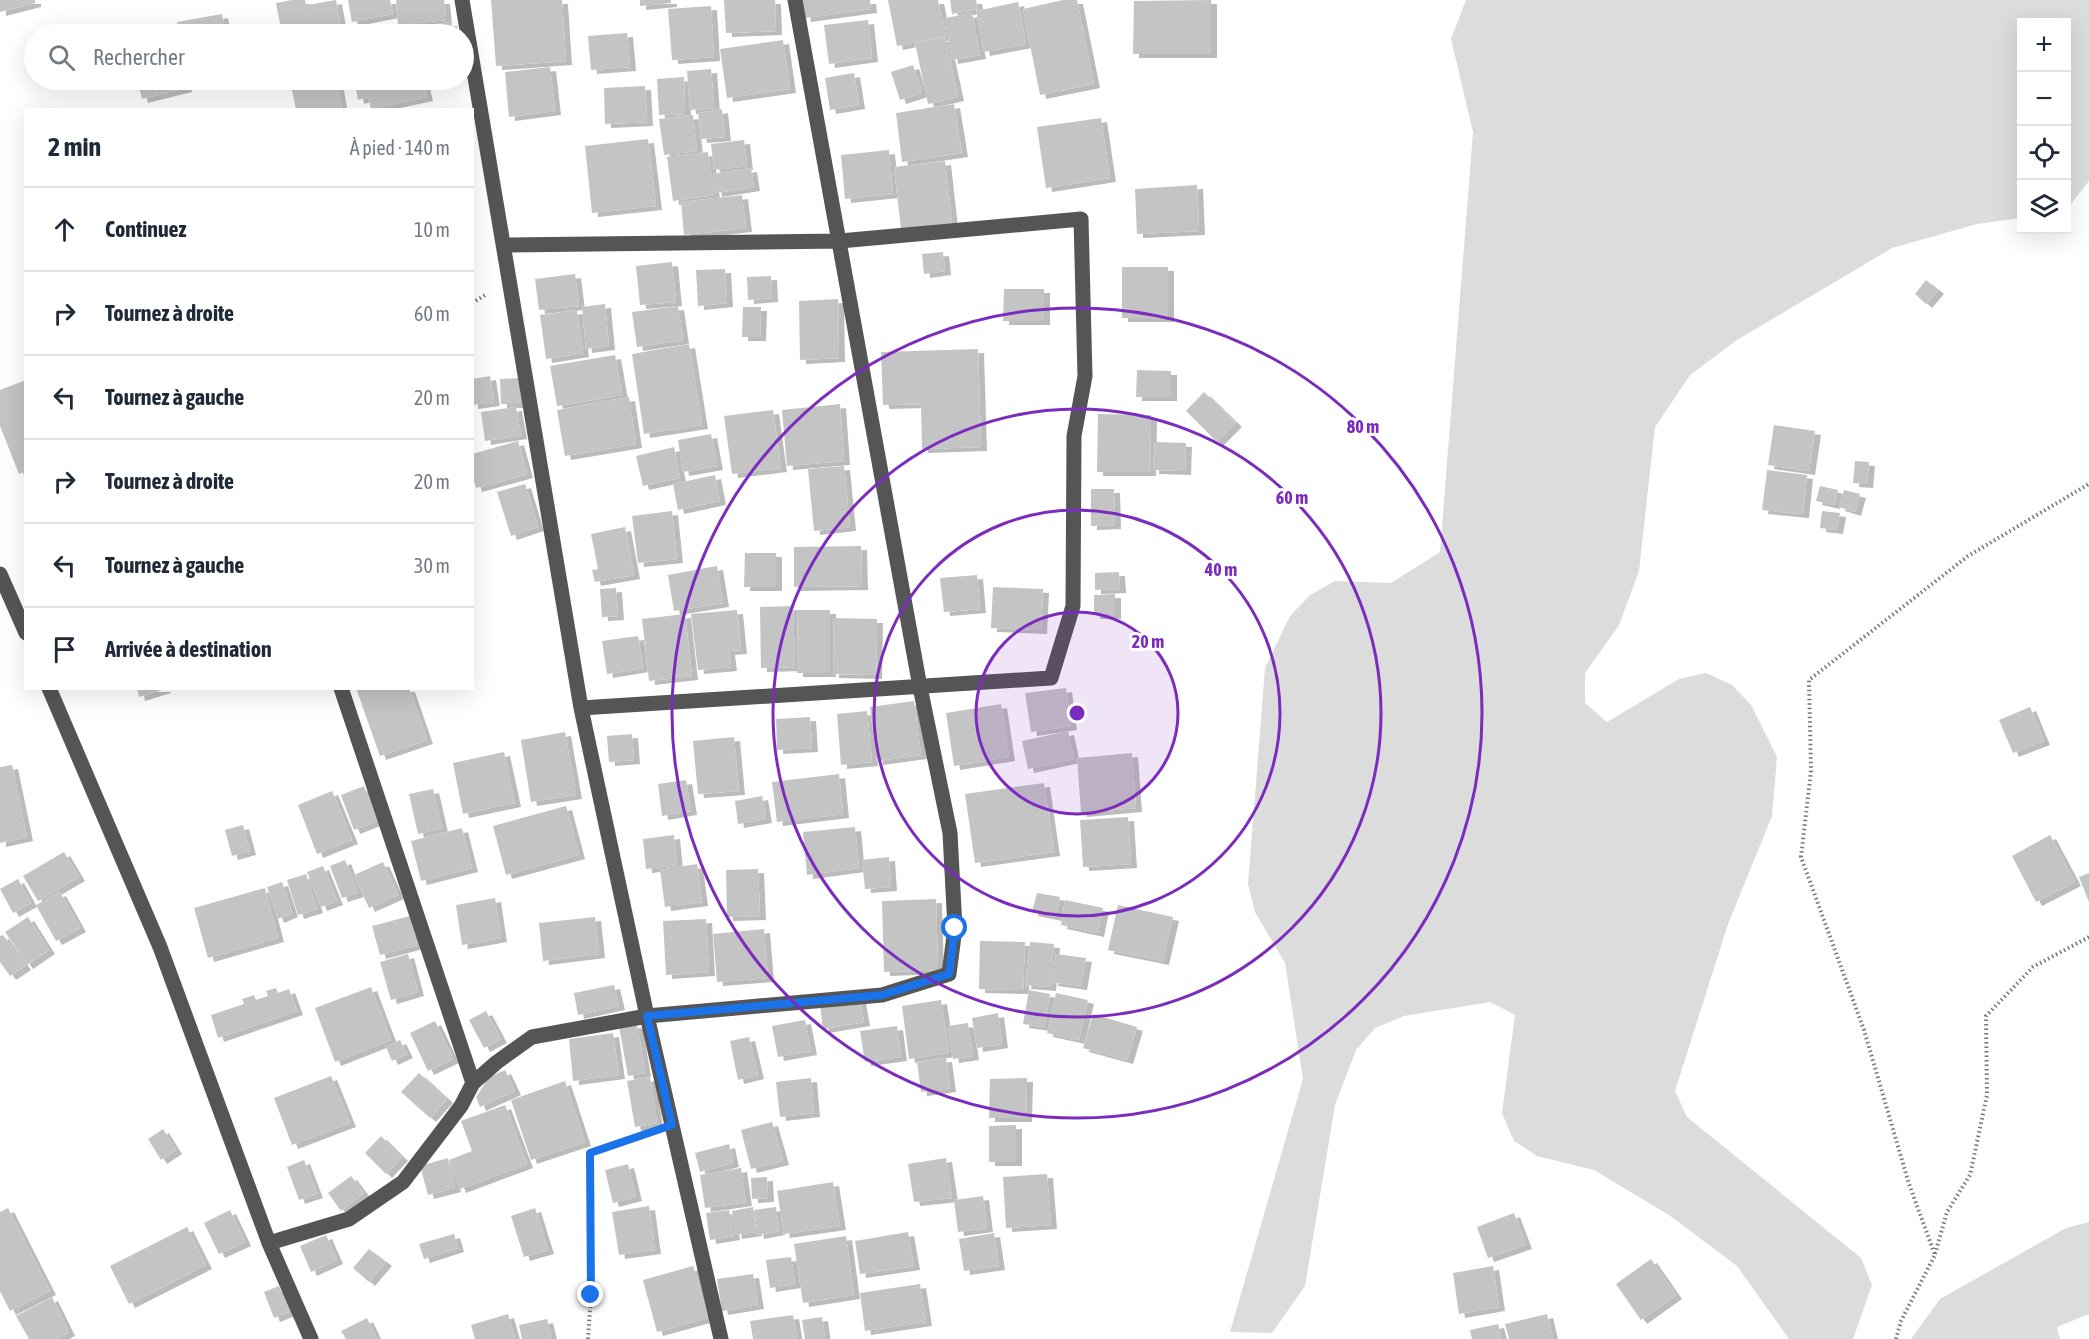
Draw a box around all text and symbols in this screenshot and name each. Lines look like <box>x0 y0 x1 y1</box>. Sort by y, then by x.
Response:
map controls <box>2017 18 2071 234</box>
button: + <box>2017 18 2071 72</box>
search box <box>24 24 474 90</box>
icon: search <box>45 41 78 74</box>
text: Rechercher <box>93 44 184 70</box>
button: − <box>2017 72 2071 126</box>
button: locate <box>2017 126 2071 180</box>
text: 2 min <box>48 132 101 162</box>
text: À pied · 140 m <box>350 136 450 159</box>
button: layers <box>2017 180 2071 234</box>
icon: ahead <box>48 213 81 246</box>
text: Continuez <box>105 216 187 242</box>
text: 10 m <box>414 218 450 241</box>
icon: right <box>48 297 81 330</box>
text: Tournez à droite <box>105 300 234 326</box>
text: 60 m <box>414 302 450 325</box>
icon: left <box>48 381 81 414</box>
text: Tournez à gauche <box>105 384 244 410</box>
text: 20 m <box>414 386 450 409</box>
text: 80 m <box>1347 416 1379 437</box>
icon: right <box>48 465 81 498</box>
text: Tournez à droite <box>105 468 234 494</box>
text: 20 m <box>414 470 450 493</box>
text: 60 m <box>1276 487 1308 508</box>
icon: left <box>48 549 81 582</box>
text: Tournez à gauche <box>105 552 244 578</box>
text: 30 m <box>414 554 450 577</box>
text: 40 m <box>1204 559 1237 580</box>
text: 20 m <box>1132 631 1164 652</box>
icon: arrive <box>48 633 81 666</box>
text: Arrivée à destination <box>105 636 272 662</box>
centre of rings <box>1067 703 1087 723</box>
route start <box>941 914 967 940</box>
route end <box>577 1281 603 1307</box>

